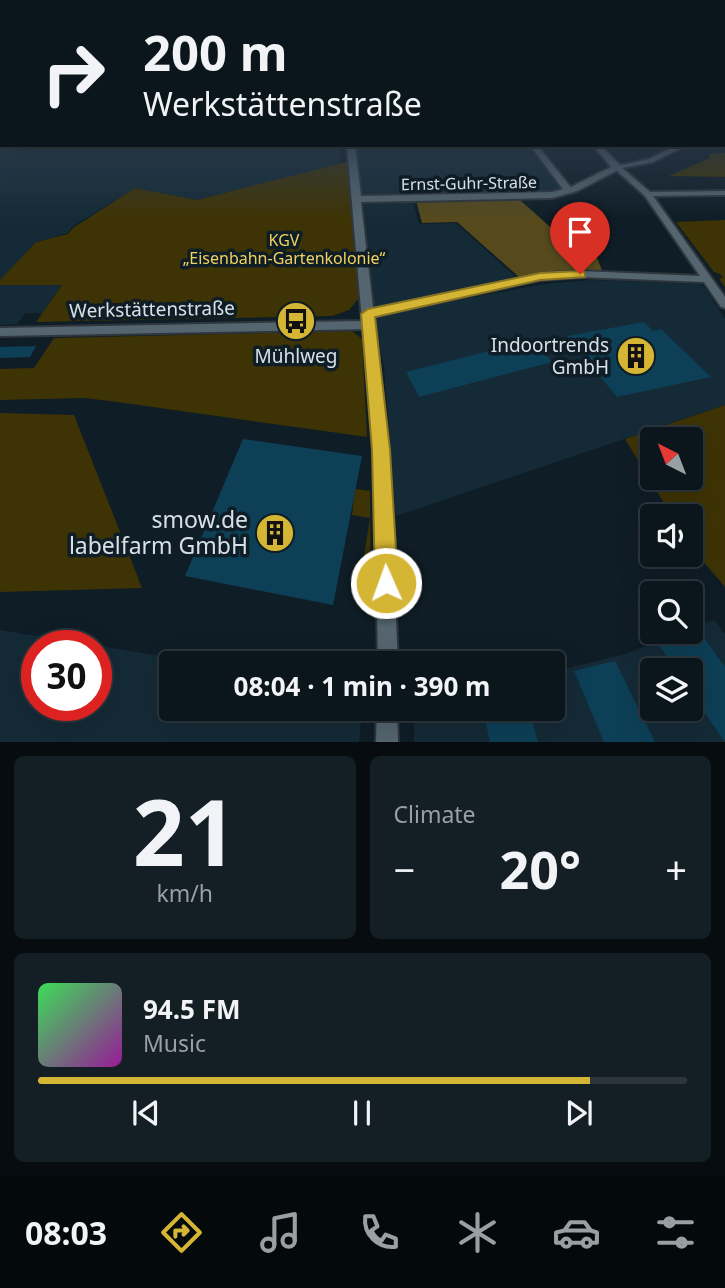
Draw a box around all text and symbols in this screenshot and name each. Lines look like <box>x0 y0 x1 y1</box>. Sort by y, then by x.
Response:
text: 200 m <box>143 19 288 85</box>
icon: right <box>28 28 119 119</box>
text: Werkstättenstraße <box>143 82 422 125</box>
street label: Ernst-Guhr-Straße <box>401 171 537 195</box>
pin <box>550 202 610 274</box>
icon: arrive <box>561 213 599 251</box>
park label: KGV „Eisenbahn-Gartenkolonie“ <box>183 229 386 269</box>
street label: Werkstättenstraße <box>69 295 235 323</box>
bus stop icon: Mühlweg <box>275 300 317 342</box>
place label: Indoortrends GmbH <box>491 332 609 380</box>
building icon: Indoortrends GmbH <box>615 335 657 377</box>
place label: Mühlweg <box>255 343 337 369</box>
north arrow <box>640 427 704 490</box>
map controls <box>640 427 703 721</box>
place label: smow.de labelfarm GmbH <box>69 503 248 561</box>
button: sound <box>640 504 703 567</box>
building icon: smow.de labelfarm GmbH <box>254 512 296 554</box>
position arrow <box>349 546 423 620</box>
button: search <box>640 581 703 644</box>
speed limit sign: 30 <box>21 630 112 721</box>
button: layers <box>640 658 703 721</box>
text: 08:04 · 1 min · 390 m <box>234 668 490 704</box>
text: 21 <box>133 769 237 893</box>
text: Climate <box>394 798 476 830</box>
text: 20° <box>499 833 581 904</box>
text: − <box>394 843 415 895</box>
text: + <box>665 843 687 895</box>
text: km/h <box>156 877 213 909</box>
text: 94.5 FM <box>143 991 240 1027</box>
text: Music <box>143 1027 206 1059</box>
icon: previous <box>127 1094 165 1132</box>
icon: pause <box>343 1094 381 1132</box>
icon: next <box>560 1094 598 1132</box>
icon: directions <box>157 1208 206 1257</box>
icon: music <box>256 1208 305 1257</box>
icon: phone <box>355 1208 404 1257</box>
icon: climate <box>453 1208 502 1257</box>
icon: car <box>552 1208 601 1257</box>
icon: filters <box>651 1208 700 1257</box>
text: 08:03 <box>25 1211 107 1254</box>

